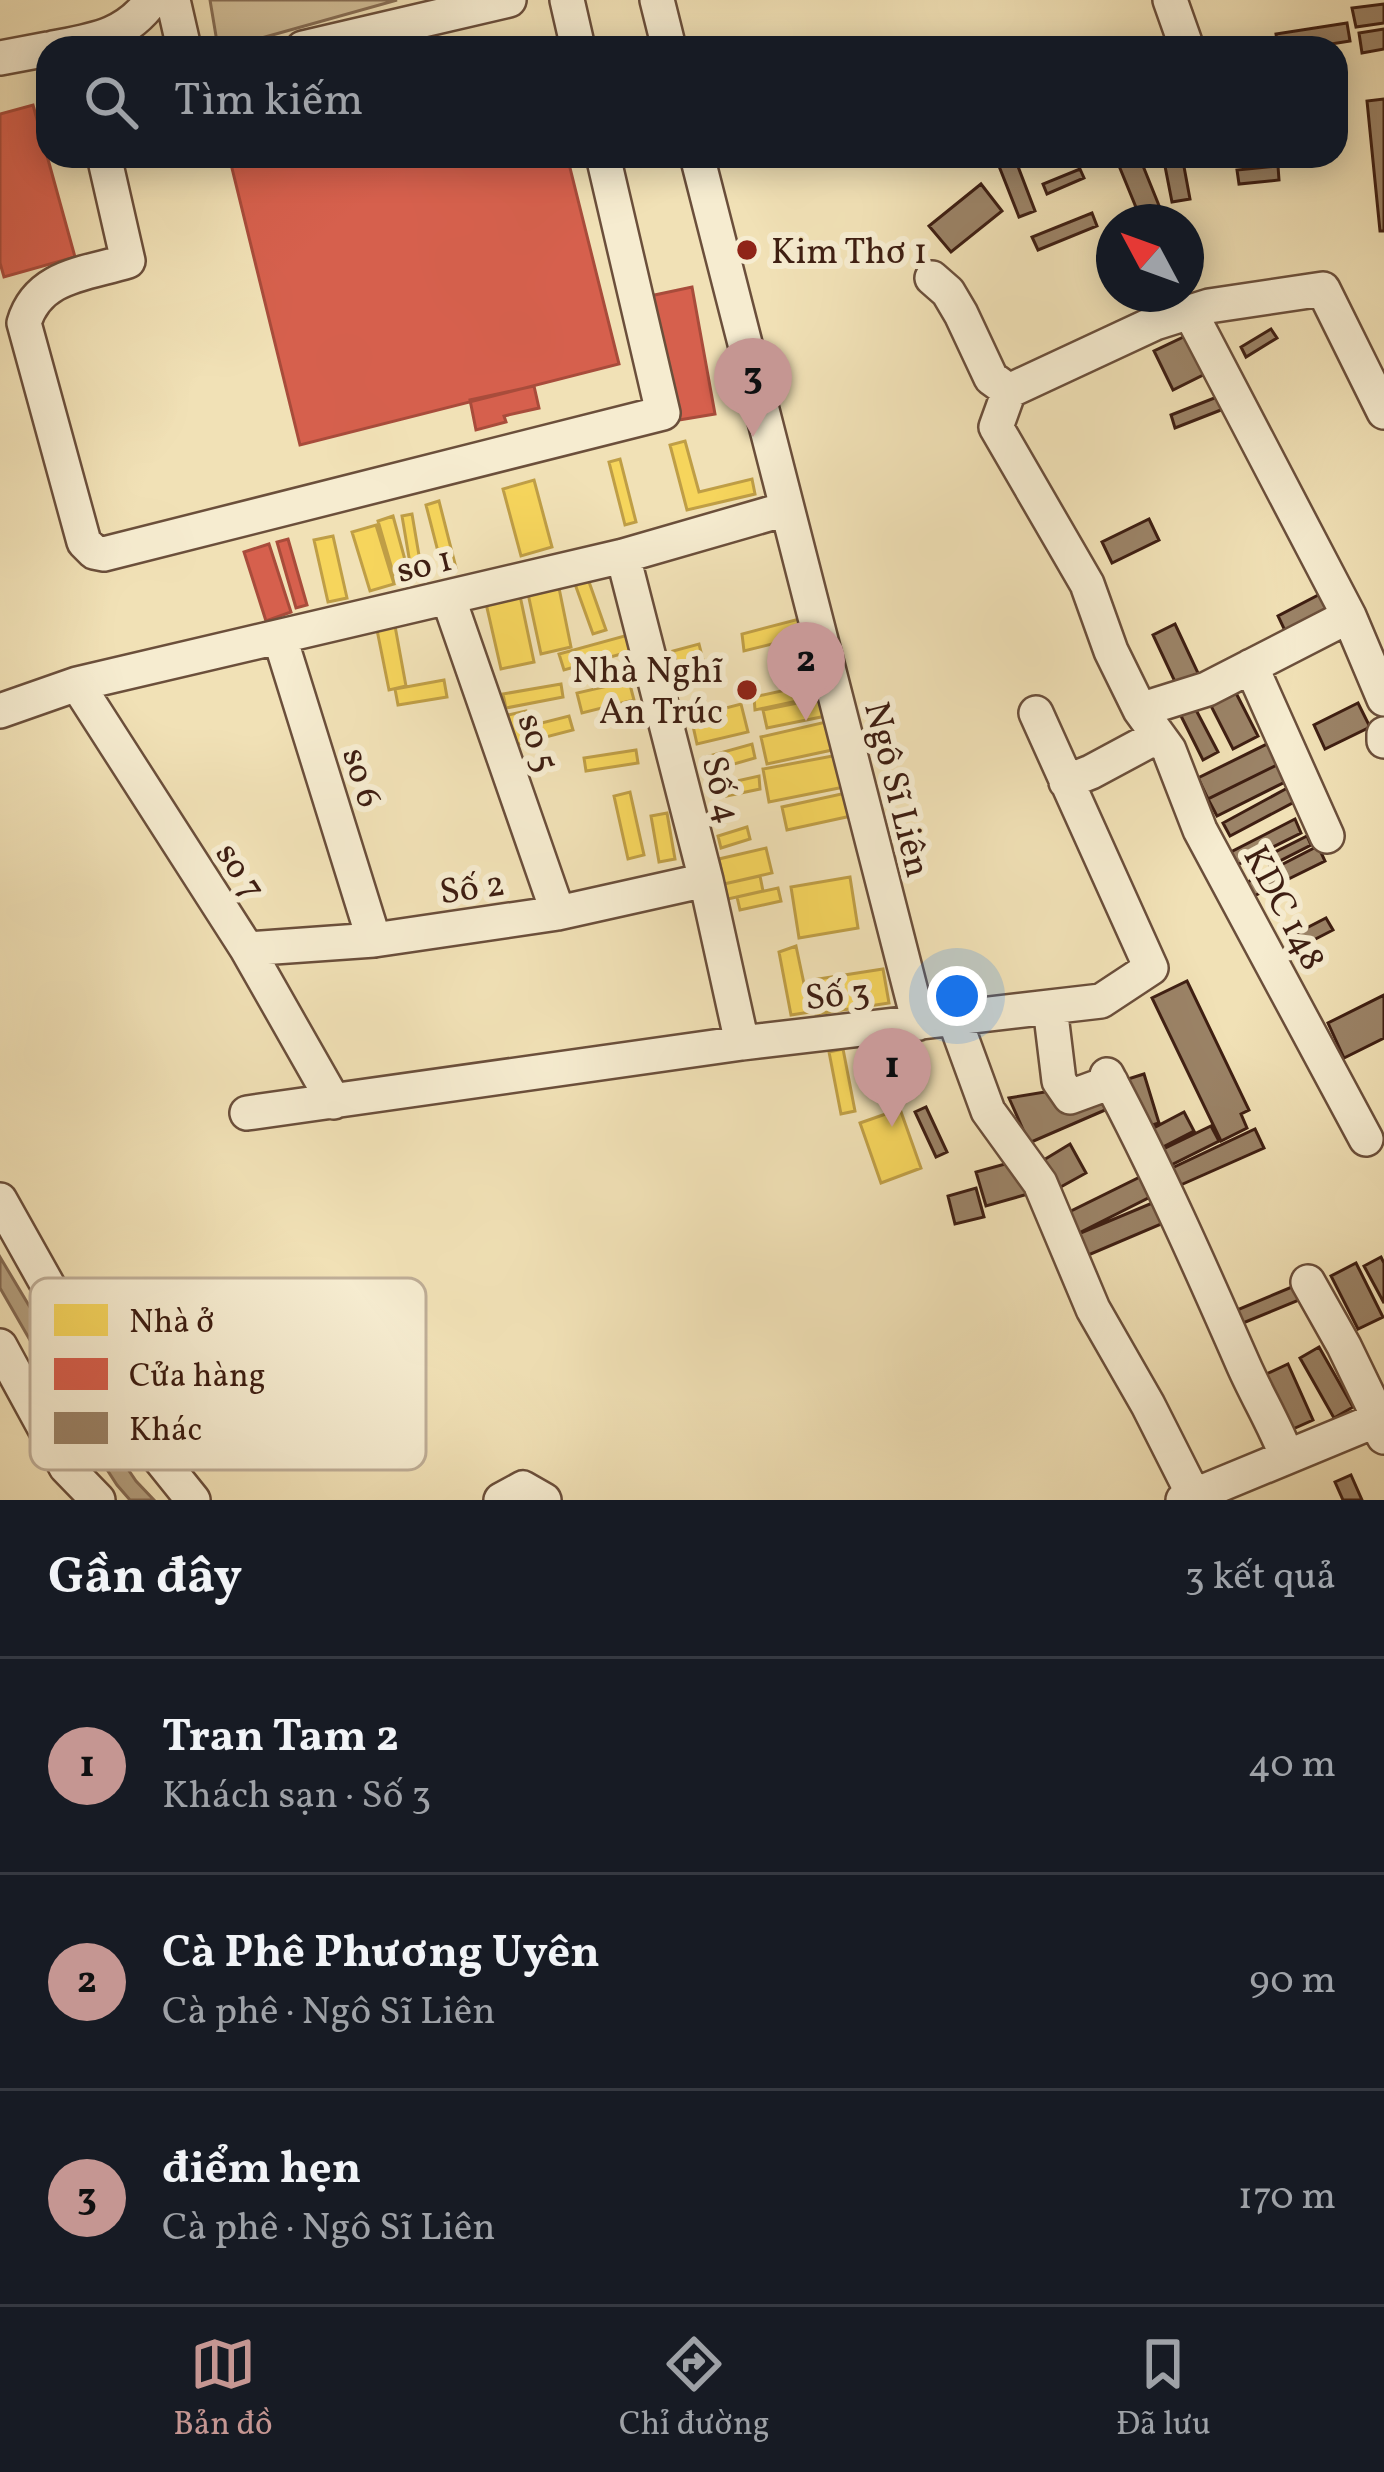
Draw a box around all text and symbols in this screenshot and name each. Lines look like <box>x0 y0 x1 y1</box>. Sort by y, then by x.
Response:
search box <box>36 36 1348 168</box>
icon: search <box>78 69 144 135</box>
text: Tìm kiếm <box>174 71 363 134</box>
north arrow <box>1096 204 1204 312</box>
place label: Kim Thơ 1 <box>771 229 927 279</box>
marker: Kim Thơ 1 <box>734 237 760 263</box>
pin: 3 <box>714 338 792 437</box>
street label: so 1 <box>392 536 458 598</box>
pin: 2 <box>767 622 845 721</box>
place label: Nhà Nghĩ An Trúc <box>572 648 723 739</box>
marker: Nhà Nghĩ An Trúc <box>734 677 760 703</box>
street label: Ngô Sĩ Liên <box>849 697 941 883</box>
street label: so 5 <box>503 707 569 779</box>
street label: so 6 <box>327 742 393 814</box>
street label: Số 4 <box>687 751 752 829</box>
street label: so 7 <box>202 834 276 911</box>
street label: KDC 148 <box>1229 838 1336 980</box>
street label: Số 2 <box>437 861 508 919</box>
your location <box>927 966 987 1026</box>
street label: Số 3 <box>803 969 872 1025</box>
pin: 1 <box>853 1028 931 1127</box>
legend <box>30 1278 426 1470</box>
text: Nhà ở <box>129 1301 215 1347</box>
text: Cửa hàng <box>129 1355 266 1401</box>
text: Khác <box>129 1409 202 1455</box>
text: Gần đây <box>48 1543 242 1614</box>
text: 3 kết quả <box>1185 1551 1336 1605</box>
text: Tran Tam 2 <box>162 1707 399 1770</box>
text: 1 <box>79 1739 95 1793</box>
text: 40 m <box>1248 1739 1336 1793</box>
text: Khách sạn · Số 3 <box>162 1770 431 1824</box>
text: Cà Phê Phương Uyên <box>162 1923 600 1986</box>
text: 2 <box>77 1955 97 2009</box>
text: 90 m <box>1249 1955 1336 2009</box>
text: Cà phê · Ngô Sĩ Liên <box>162 1986 495 2040</box>
text: điểm hẹn <box>162 2139 361 2202</box>
text: 3 <box>77 2171 97 2225</box>
text: 170 m <box>1238 2171 1336 2225</box>
text: Cà phê · Ngô Sĩ Liên <box>162 2202 495 2256</box>
tab: Bản đồ <box>173 2331 273 2449</box>
tab: Chỉ đường <box>619 2331 770 2449</box>
tab: Đã lưu <box>1116 2331 1211 2449</box>

